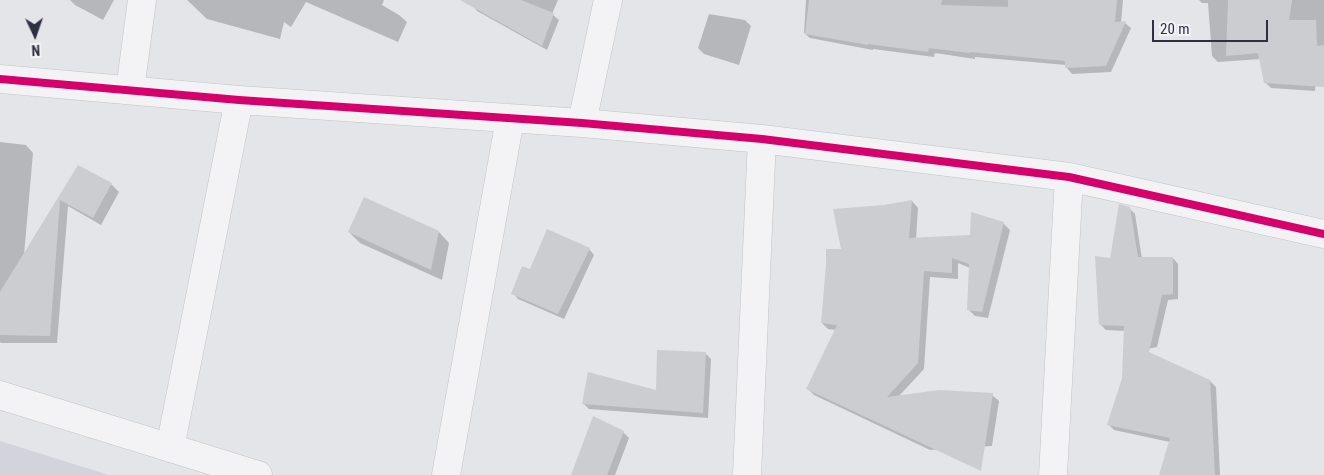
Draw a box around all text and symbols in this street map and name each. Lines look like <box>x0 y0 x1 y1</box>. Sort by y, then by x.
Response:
north arrow <box>10 10 60 60</box>
scale bar <box>1154 10 1270 42</box>
text: 20 m <box>1160 20 1190 38</box>
text: N <box>31 42 40 58</box>

